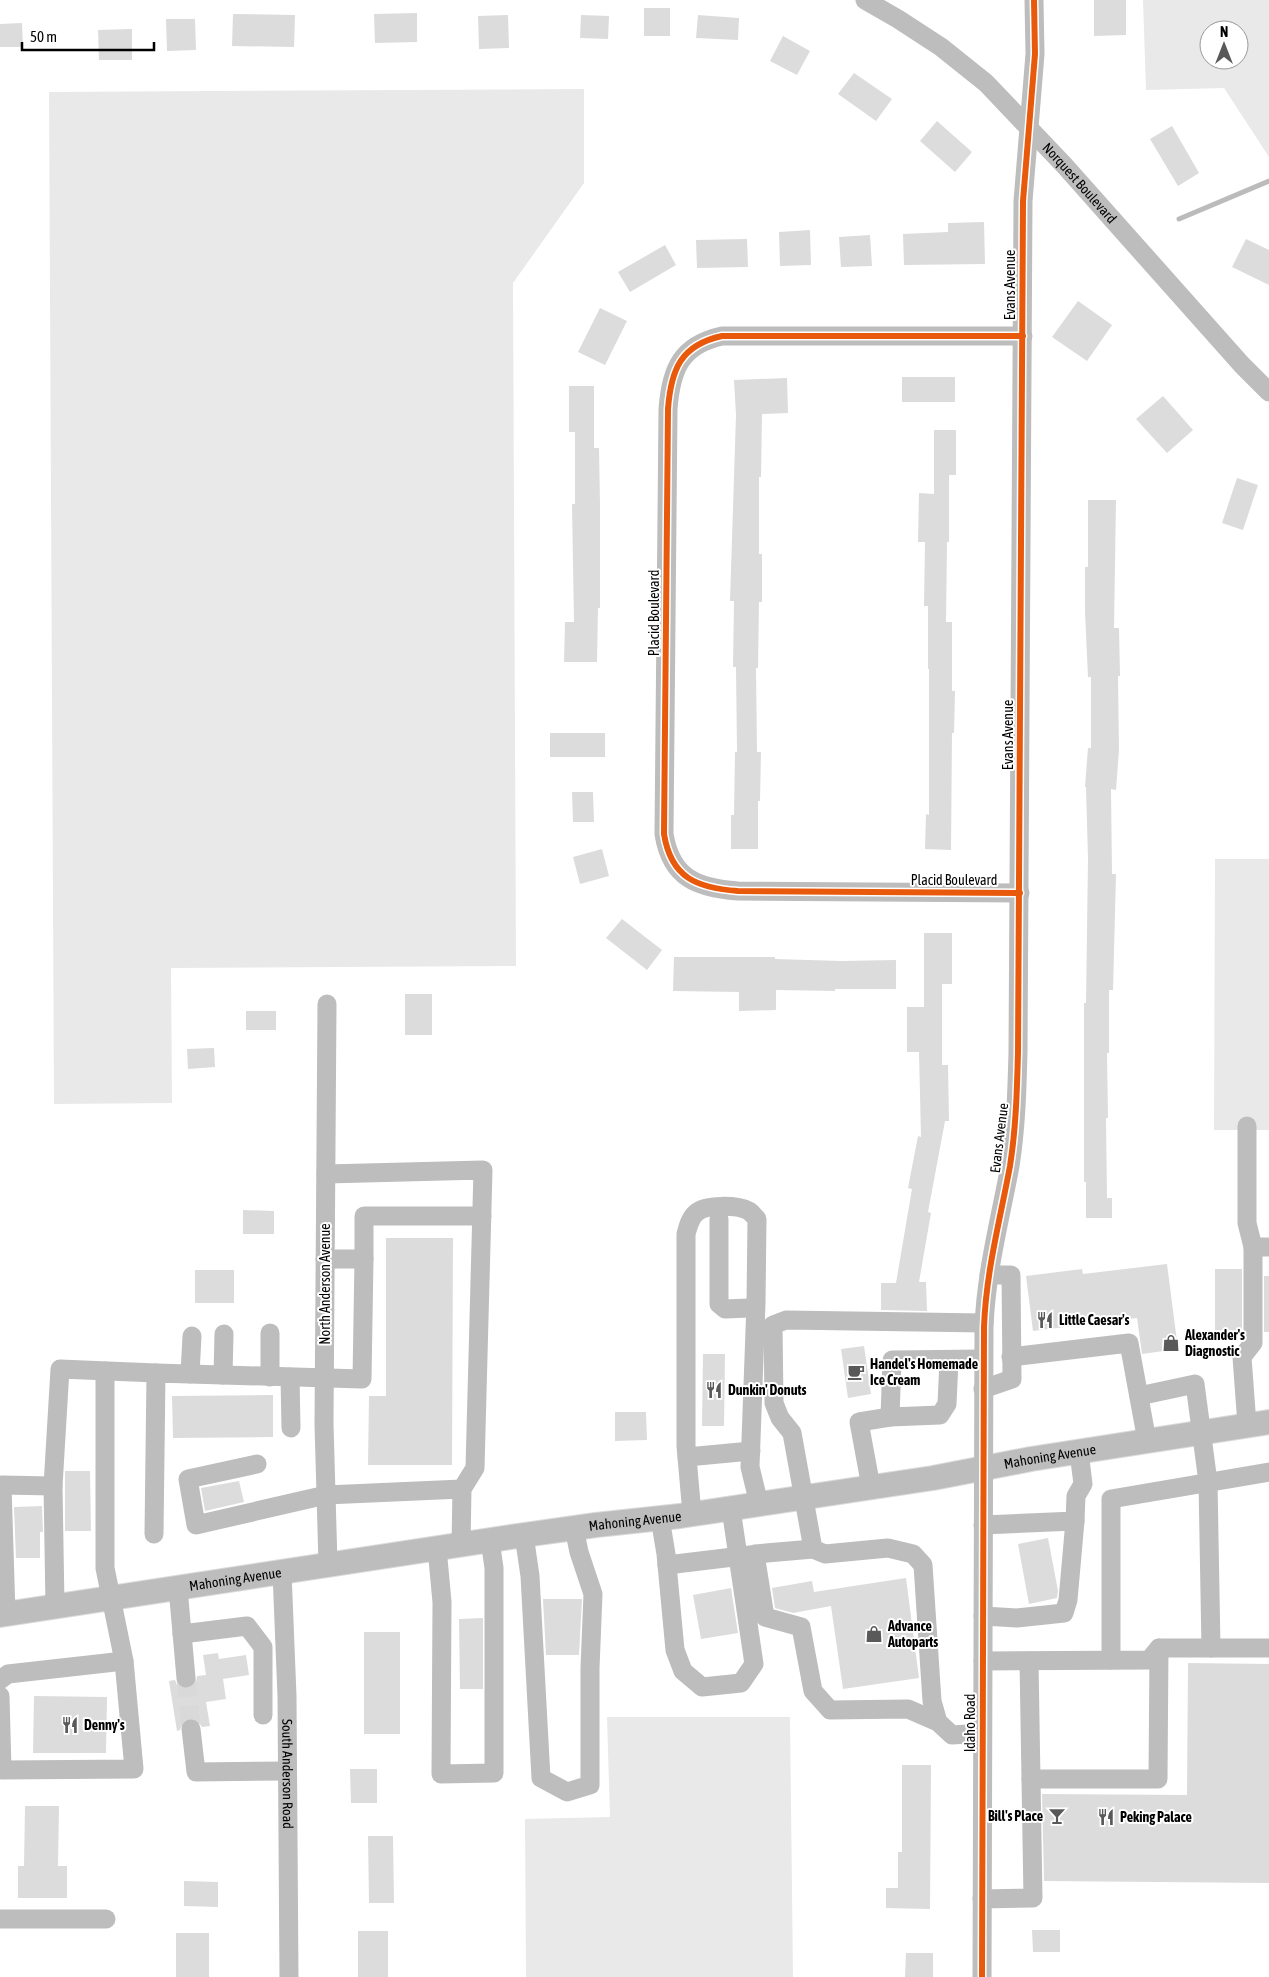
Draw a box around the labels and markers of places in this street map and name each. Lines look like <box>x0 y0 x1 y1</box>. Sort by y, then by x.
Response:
restaurant icon: Little Caesar's <box>1035 1310 1055 1330</box>
place label: Little Caesar's <box>1059 1312 1130 1328</box>
place label: Alexander's Diagnostic <box>1184 1327 1245 1359</box>
shop icon: Alexander's Diagnostic <box>1161 1333 1181 1353</box>
place label: Handel's Homemade Ice Cream <box>870 1356 978 1388</box>
cafe icon: Handel's Homemade Ice Cream <box>846 1362 866 1382</box>
restaurant icon: Dunkin' Donuts <box>704 1380 724 1400</box>
place label: Dunkin' Donuts <box>728 1382 806 1398</box>
place label: Advance Autoparts <box>887 1618 938 1650</box>
shop icon: Advance Autoparts <box>864 1624 884 1644</box>
restaurant icon: Denny's <box>60 1715 80 1735</box>
place label: Denny's <box>84 1717 125 1733</box>
bar icon: Bill's Place <box>1047 1806 1067 1826</box>
restaurant icon: Peking Palace <box>1096 1807 1116 1827</box>
place label: Bill's Place <box>988 1808 1043 1824</box>
place label: Peking Palace <box>1120 1809 1192 1825</box>

